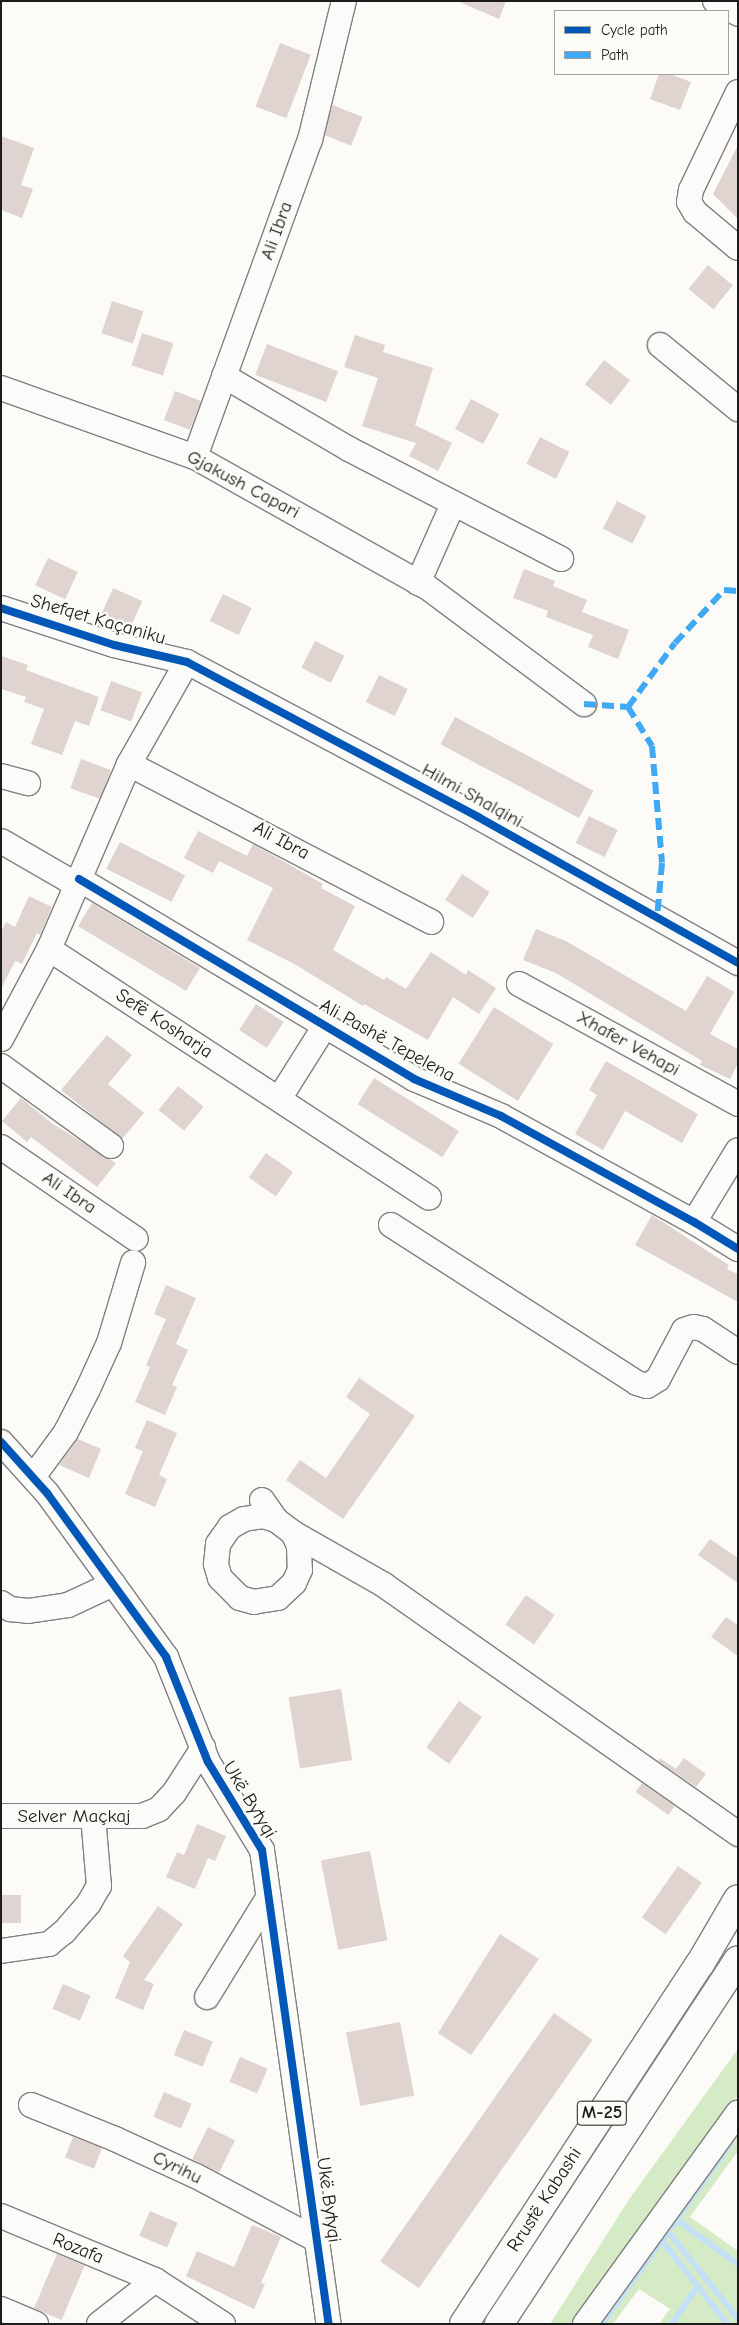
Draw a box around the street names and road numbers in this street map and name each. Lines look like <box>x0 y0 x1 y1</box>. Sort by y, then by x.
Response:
street label: Ali Ibra <box>256 199 298 263</box>
street label: Gjakush Capari <box>183 446 303 524</box>
street label: Shefqet Kaçaniku <box>28 590 168 650</box>
street label: Hilmi Shalqini <box>417 759 527 833</box>
street label: Ali Ibra <box>249 817 313 865</box>
street label: Sefë Kosharja <box>111 984 217 1064</box>
street label: Ali Pashë Tepelena <box>315 994 459 1088</box>
street label: Xhafer Vehapi <box>572 1006 684 1082</box>
street label: Ali Ibra <box>38 1167 100 1219</box>
street label: Ukë Bytyqi <box>217 1757 281 1843</box>
street label: Selver Maçkaj <box>17 1806 131 1828</box>
road number: M-25 <box>576 2098 628 2128</box>
street label: Rrustë Kabashi <box>503 2143 587 2257</box>
street label: Cyrihu <box>149 2146 205 2190</box>
street label: Ukë Bytyqi <box>311 2156 345 2244</box>
street label: Rozafa <box>49 2229 107 2269</box>

